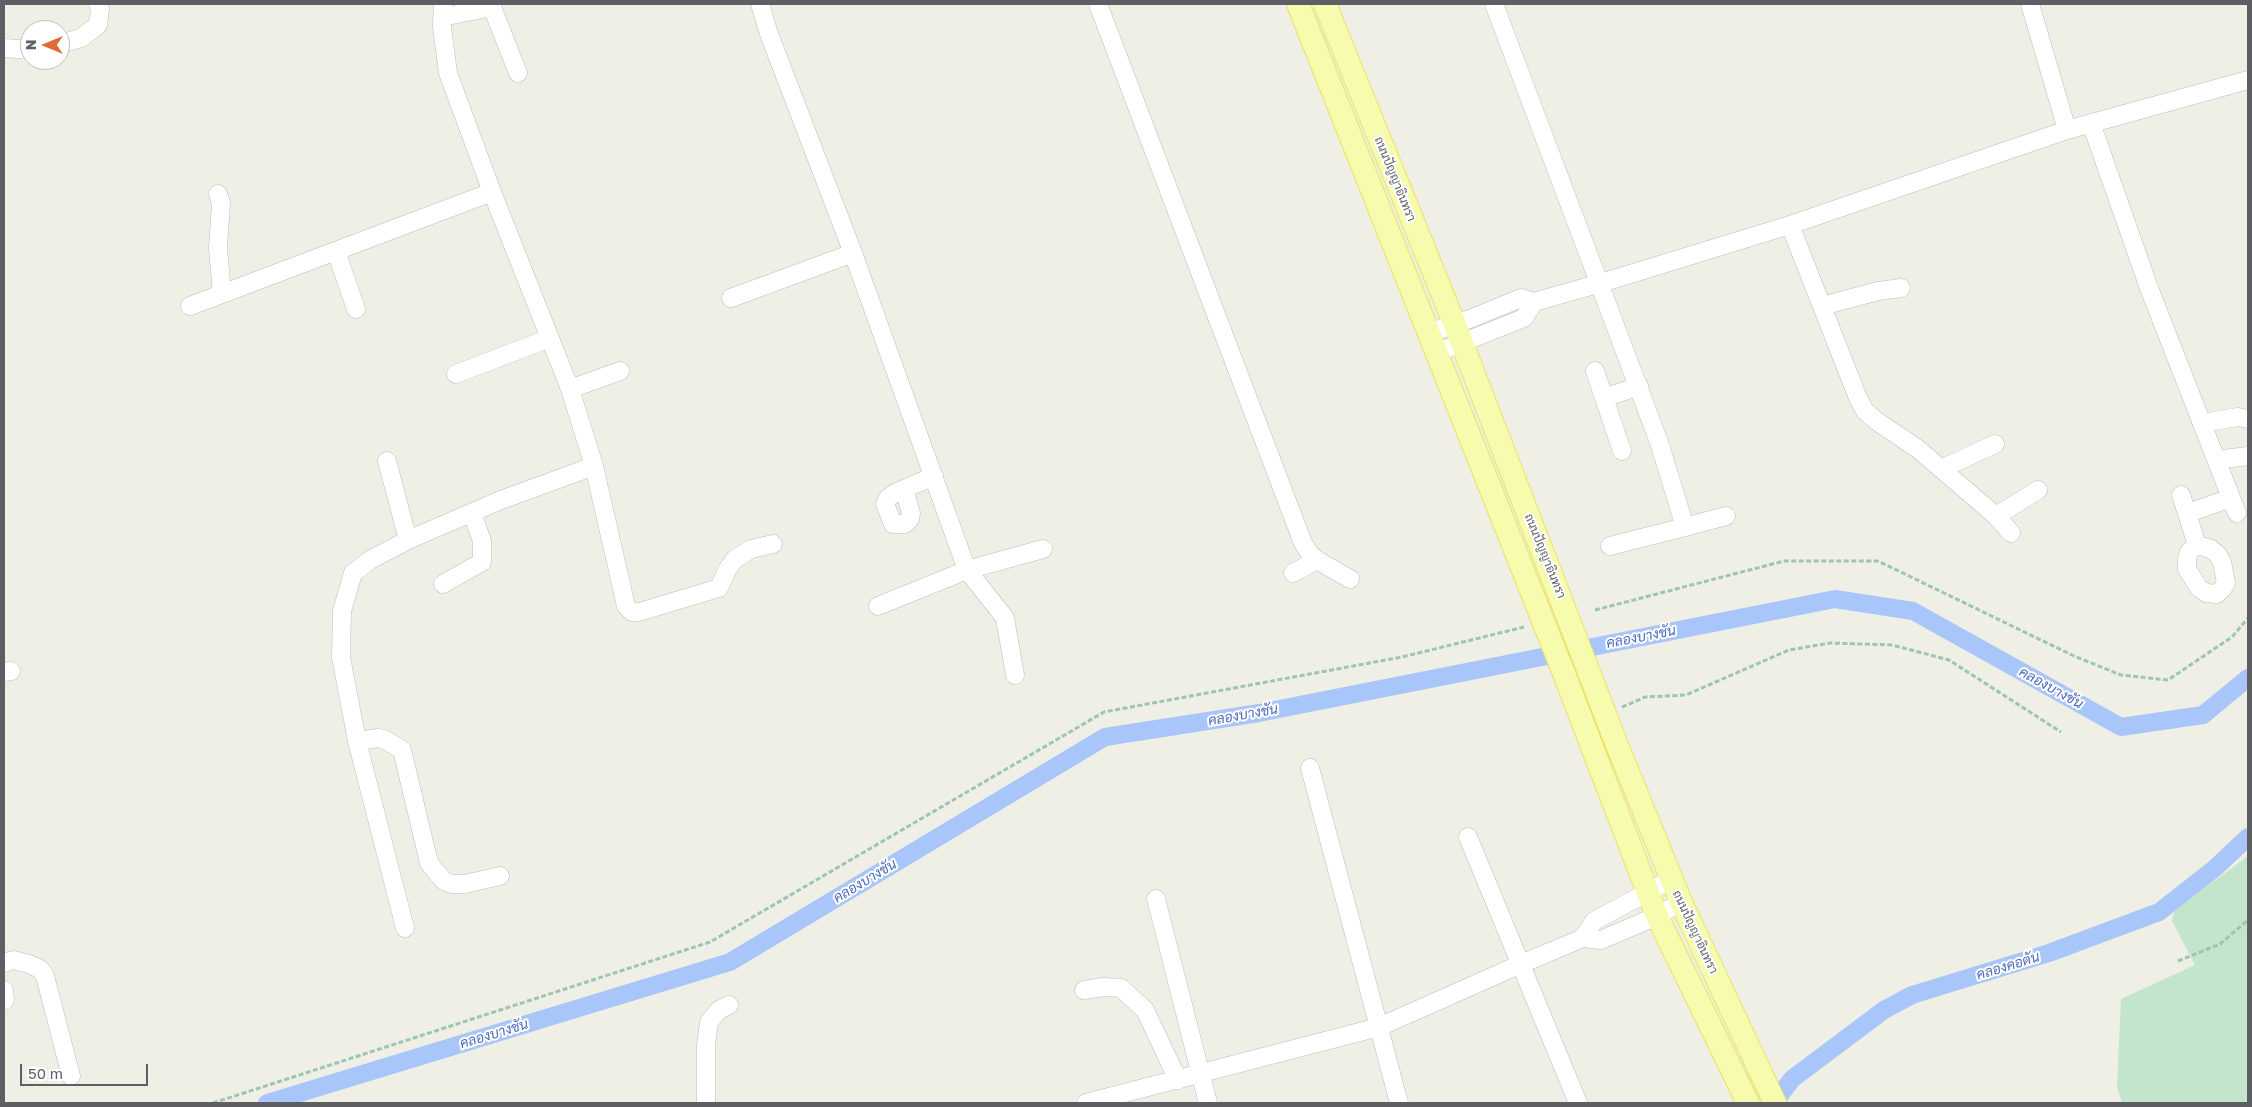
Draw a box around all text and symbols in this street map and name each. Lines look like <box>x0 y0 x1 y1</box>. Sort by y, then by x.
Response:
north arrow <box>20 20 70 70</box>
text: N <box>22 40 39 50</box>
street label: ถนนปัญญาอินทรา <box>1371 135 1419 223</box>
street label: ถนนปัญญาอินทรา <box>1521 512 1569 600</box>
water label: คลองบางชัน <box>1605 622 1677 652</box>
water label: คลองบางชัน <box>2016 664 2086 712</box>
water label: คลองบางชัน <box>1207 701 1279 729</box>
water label: คลองบางชัน <box>830 856 900 906</box>
street label: ถนนปัญญาอินทรา <box>1669 888 1721 976</box>
water label: คลองคอตัน <box>1974 948 2042 984</box>
water label: คลองบางชัน <box>458 1016 530 1052</box>
scale bar <box>22 1054 150 1086</box>
text: 50 m <box>28 1064 63 1082</box>

